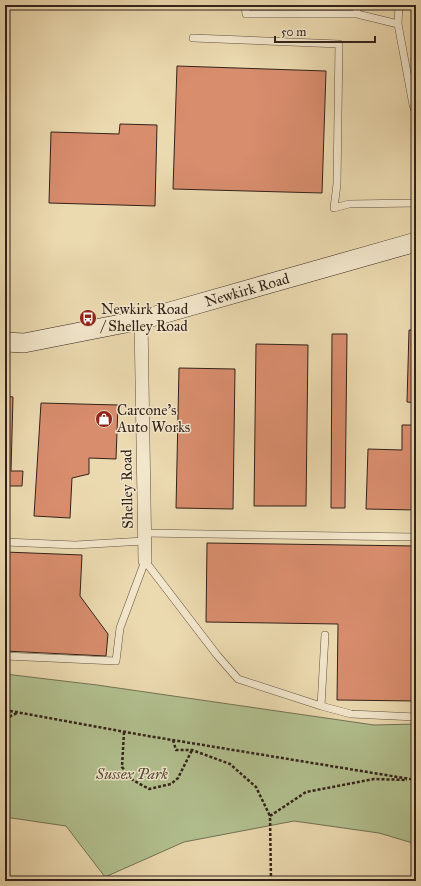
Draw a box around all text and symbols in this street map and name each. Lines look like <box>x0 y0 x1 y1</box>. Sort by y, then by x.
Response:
scale bar <box>275 18 375 44</box>
text: 50 m <box>281 25 306 39</box>
street label: Newkirk Road <box>203 269 292 311</box>
place label: Newkirk Road / Shelley Road <box>100 300 189 335</box>
bus stop icon: Newkirk Road / Shelley Road <box>78 308 98 328</box>
place label: Carcone's Auto Works <box>116 401 190 436</box>
shop icon: Carcone's Auto Works <box>94 409 114 429</box>
street label: Shelley Road <box>117 449 137 529</box>
park label: Sussex Park <box>95 765 168 783</box>

